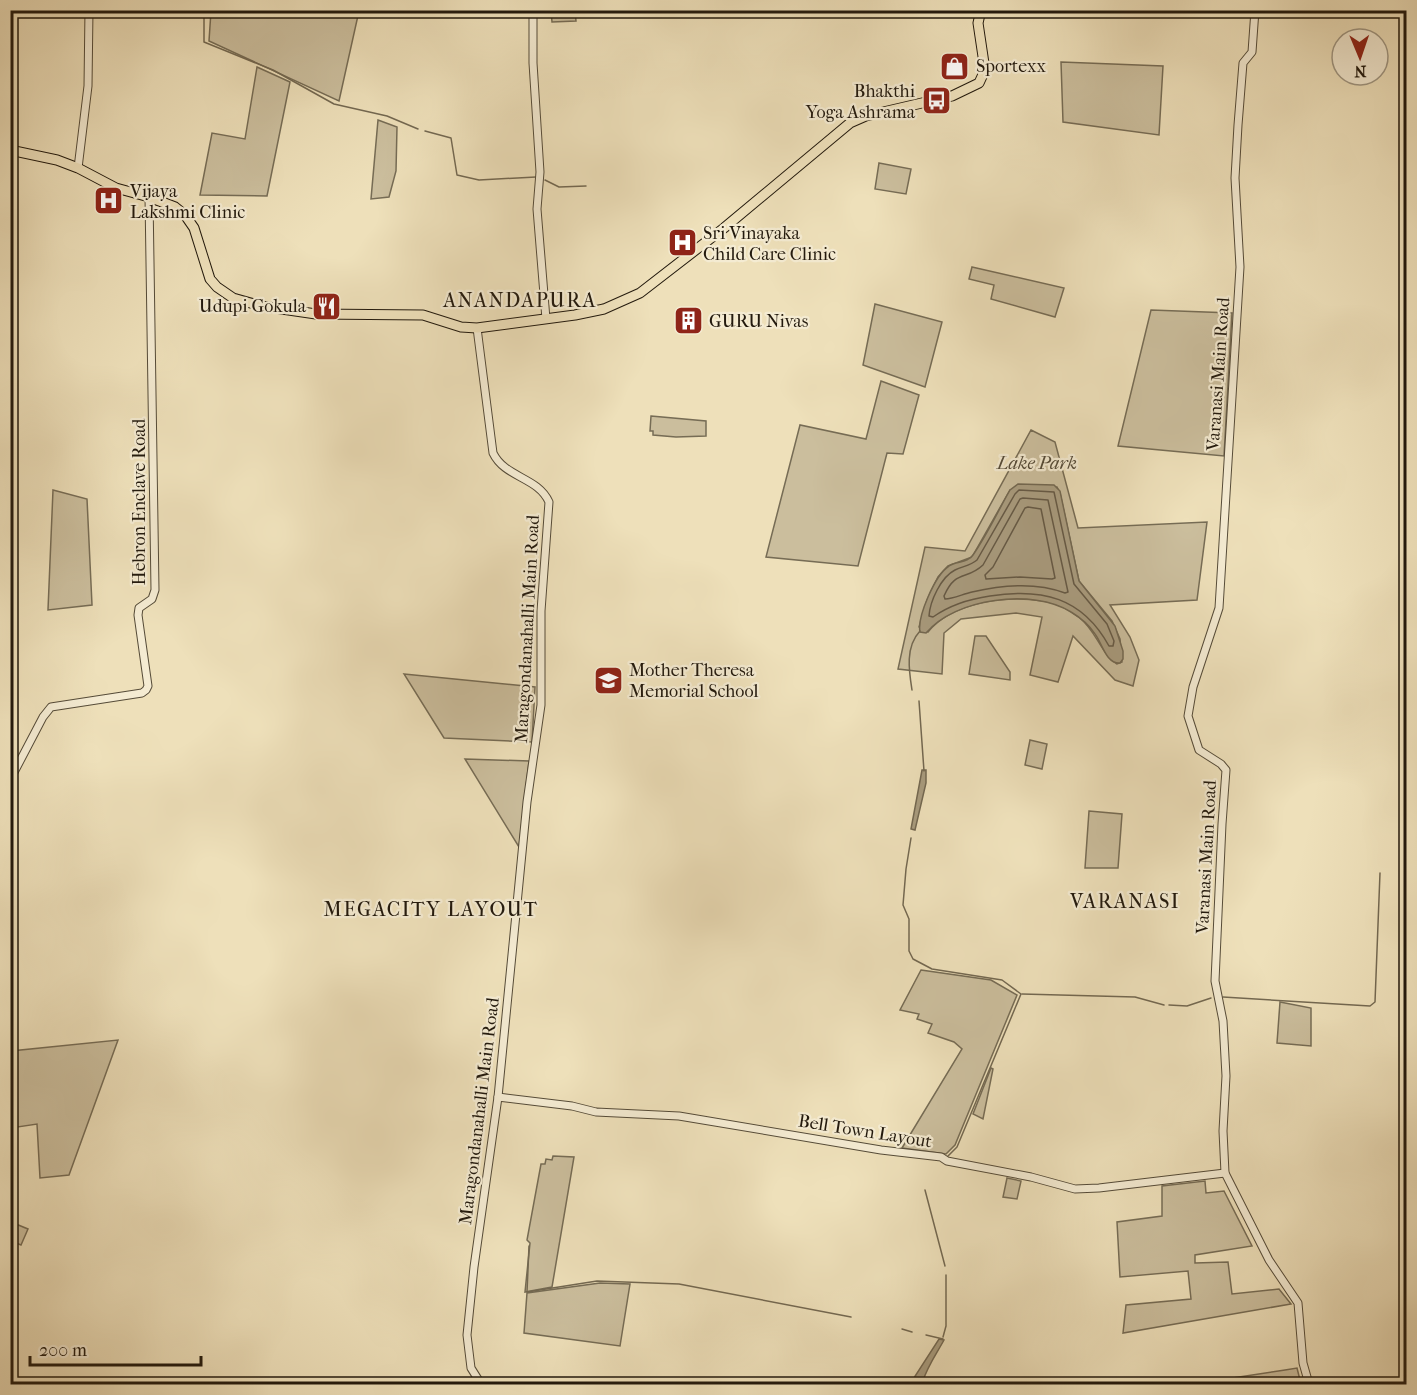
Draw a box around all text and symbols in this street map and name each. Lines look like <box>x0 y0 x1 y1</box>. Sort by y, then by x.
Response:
north arrow <box>1330 27 1390 87</box>
shop icon: Sportexx <box>939 50 971 82</box>
place label: Sportexx <box>976 56 1046 77</box>
text: N <box>1353 62 1367 81</box>
place label: Bhakthi Yoga Ashrama <box>805 81 916 123</box>
bus stop icon: Bhakthi Yoga Ashrama <box>920 85 952 117</box>
place label: Vijaya Lakshmi Clinic <box>129 181 245 223</box>
hospital icon: Vijaya Lakshmi Clinic <box>93 185 125 217</box>
place label: Sri Vinayaka Child Care Clinic <box>703 223 836 265</box>
hospital icon: Sri Vinayaka Child Care Clinic <box>666 227 698 259</box>
district label: ANANDAPURA <box>442 289 597 312</box>
restaurant icon: Udupi Gokula <box>311 290 343 322</box>
place label: Udupi Gokula <box>199 296 307 317</box>
street label: Varanasi Main Road <box>1203 296 1234 453</box>
building icon: GURU Nivas <box>672 305 704 337</box>
place label: GURU Nivas <box>709 311 809 332</box>
street label: Hebron Enclave Road <box>129 418 150 585</box>
park label: Lake Park <box>995 453 1077 474</box>
street label: Maragondanahalli Main Road <box>511 514 544 744</box>
place label: Mother Theresa Memorial School <box>629 660 758 702</box>
school or university icon: Mother Theresa Memorial School <box>592 664 624 696</box>
street label: Varanasi Main Road <box>1192 779 1221 935</box>
district label: VARANASI <box>1069 890 1180 913</box>
district label: MEGACITY LAYOUT <box>324 898 538 921</box>
street label: Maragondanahalli Main Road <box>455 996 504 1226</box>
street label: Bell Town Layout <box>797 1111 934 1153</box>
scale bar <box>30 1329 201 1367</box>
text: 200 m <box>39 1340 87 1361</box>

